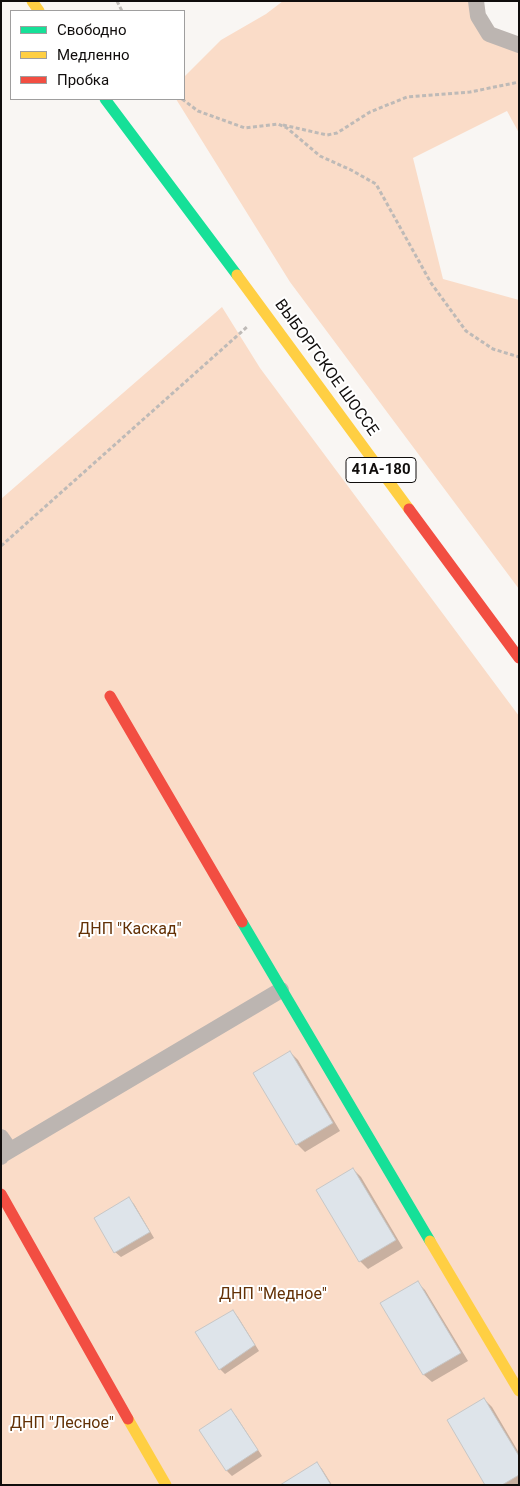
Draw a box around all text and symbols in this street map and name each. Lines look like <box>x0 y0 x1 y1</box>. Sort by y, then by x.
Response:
legend <box>10 10 185 100</box>
text: Свободно <box>57 21 126 39</box>
text: Медленно <box>57 46 130 64</box>
text: Пробка <box>57 71 109 89</box>
street label: ВЫБОРГСКОЕ ШОССЕ <box>270 296 382 440</box>
road number: 41А-180 <box>346 458 416 482</box>
park label: ДНП "Каскад" <box>78 920 182 940</box>
park label: ДНП "Медное" <box>219 1285 327 1305</box>
park label: ДНП "Лесное" <box>10 1414 114 1434</box>

